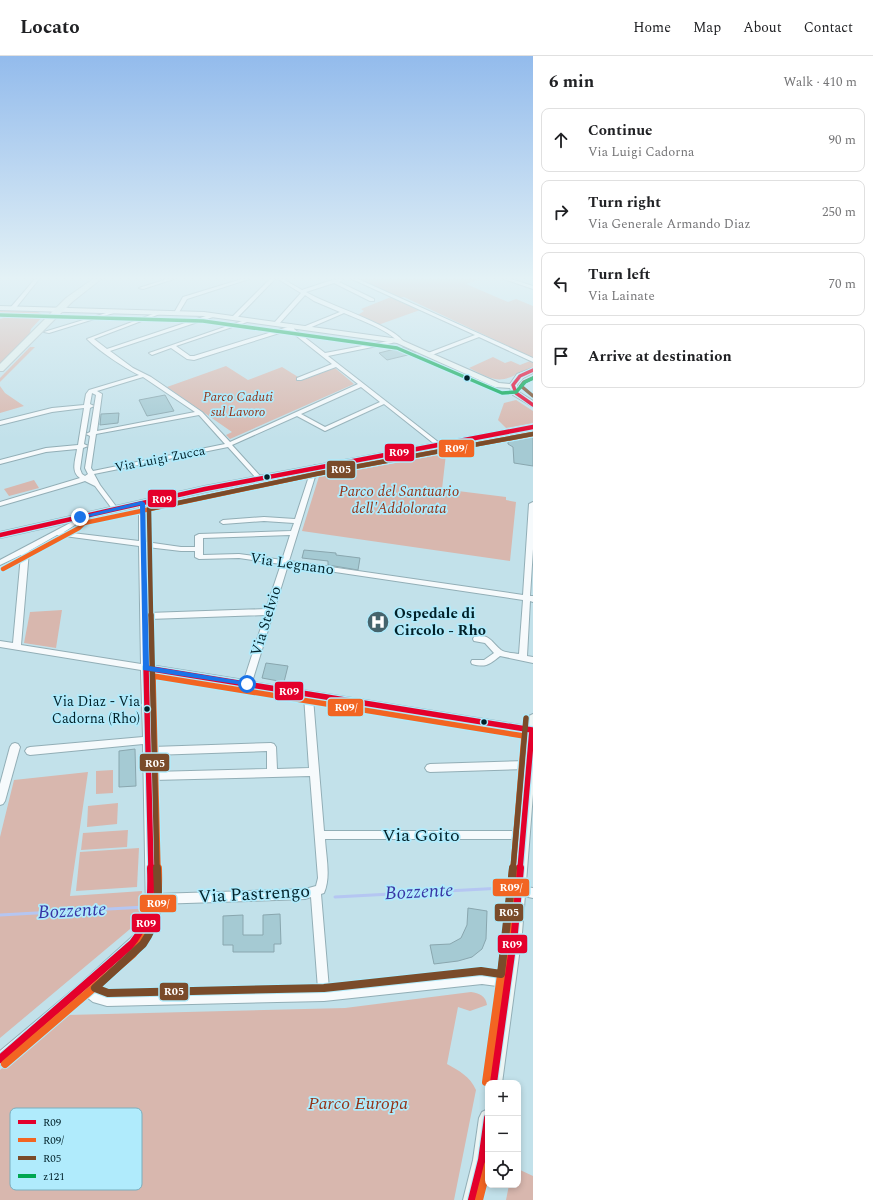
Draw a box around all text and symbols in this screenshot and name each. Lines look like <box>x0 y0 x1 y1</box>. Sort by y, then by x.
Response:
text: Locato <box>20 13 80 42</box>
text: Home <box>633 17 671 38</box>
text: Map <box>693 17 721 38</box>
text: About <box>743 17 782 38</box>
text: Contact <box>804 17 853 38</box>
text: 6 min <box>549 69 594 95</box>
text: Walk · 410 m <box>783 72 857 92</box>
text: Continue <box>588 119 653 142</box>
icon: ahead <box>550 129 572 151</box>
text: 90 m <box>829 130 856 150</box>
text: Via Luigi Cadorna <box>588 142 694 162</box>
text: Turn right <box>588 191 661 214</box>
icon: right <box>550 201 572 223</box>
text: 250 m <box>822 202 856 222</box>
text: Via Generale Armando Diaz <box>588 214 751 234</box>
text: Turn left <box>588 263 650 286</box>
icon: left <box>550 273 572 295</box>
text: 70 m <box>829 274 856 294</box>
text: Via Lainate <box>588 286 655 306</box>
icon: arrive <box>550 345 572 367</box>
text: Arrive at destination <box>588 345 732 368</box>
unlabelled marker <box>462 373 472 383</box>
park label: Parco Caduti sul Lavoro <box>203 387 273 422</box>
line badge: R09/ <box>438 439 475 458</box>
street label: Via Luigi Zucca <box>113 440 208 478</box>
text: R09/ <box>444 440 468 457</box>
line badge: R09 <box>384 443 415 462</box>
text: R09 <box>389 444 409 461</box>
line badge: R05 <box>326 460 356 479</box>
text: R05 <box>331 461 351 478</box>
unlabelled marker <box>262 472 272 482</box>
park label: Parco del Santuario dell'Addolorata <box>339 480 459 520</box>
line badge: R09 <box>147 489 177 508</box>
text: R09 <box>152 491 172 508</box>
route end <box>71 508 89 526</box>
street label: Via Legnano <box>249 547 335 581</box>
street label: Via Stelvio <box>244 583 288 659</box>
place label: Ospedale di Circolo - Rho <box>394 602 486 642</box>
hospital icon: Ospedale di Circolo - Rho <box>365 609 391 635</box>
route start <box>238 675 256 693</box>
line badge: R09 <box>274 681 304 701</box>
text: R09 <box>279 683 299 700</box>
place label: Via Diaz - Via Cadorna (Rho) <box>52 691 140 729</box>
line badge: R09/ <box>327 698 364 717</box>
text: R09/ <box>334 699 358 716</box>
marker: Via Diaz - Via Cadorna (Rho) <box>142 704 152 714</box>
unlabelled marker <box>479 717 489 727</box>
line badge: R05 <box>139 753 170 772</box>
text: R05 <box>145 755 165 772</box>
street label: Via Goito <box>382 822 460 849</box>
water label: Bozzente <box>384 876 454 908</box>
street label: Via Pastrengo <box>197 878 311 910</box>
line badge: R09/ <box>492 878 530 897</box>
text: R09/ <box>499 879 523 896</box>
line badge: R09/ <box>139 894 177 913</box>
water label: Bozzente <box>37 895 107 927</box>
text: R09/ <box>146 895 170 912</box>
line badge: R05 <box>494 903 524 922</box>
text: R05 <box>499 904 519 921</box>
line badge: R09 <box>131 913 161 933</box>
text: R09 <box>136 915 156 932</box>
line badge: R09 <box>497 934 528 954</box>
text: R09 <box>502 936 522 953</box>
line badge: R05 <box>159 982 189 1001</box>
text: R05 <box>164 983 184 1000</box>
map controls <box>485 1080 521 1188</box>
button: + <box>485 1080 521 1116</box>
park label: Parco Europa <box>308 1090 408 1117</box>
legend <box>10 1108 142 1190</box>
text: R09 <box>43 1114 62 1131</box>
button: − <box>485 1116 521 1152</box>
text: R09/ <box>43 1132 64 1149</box>
text: R05 <box>43 1150 61 1167</box>
button: locate <box>485 1152 521 1188</box>
text: z121 <box>43 1168 65 1185</box>

